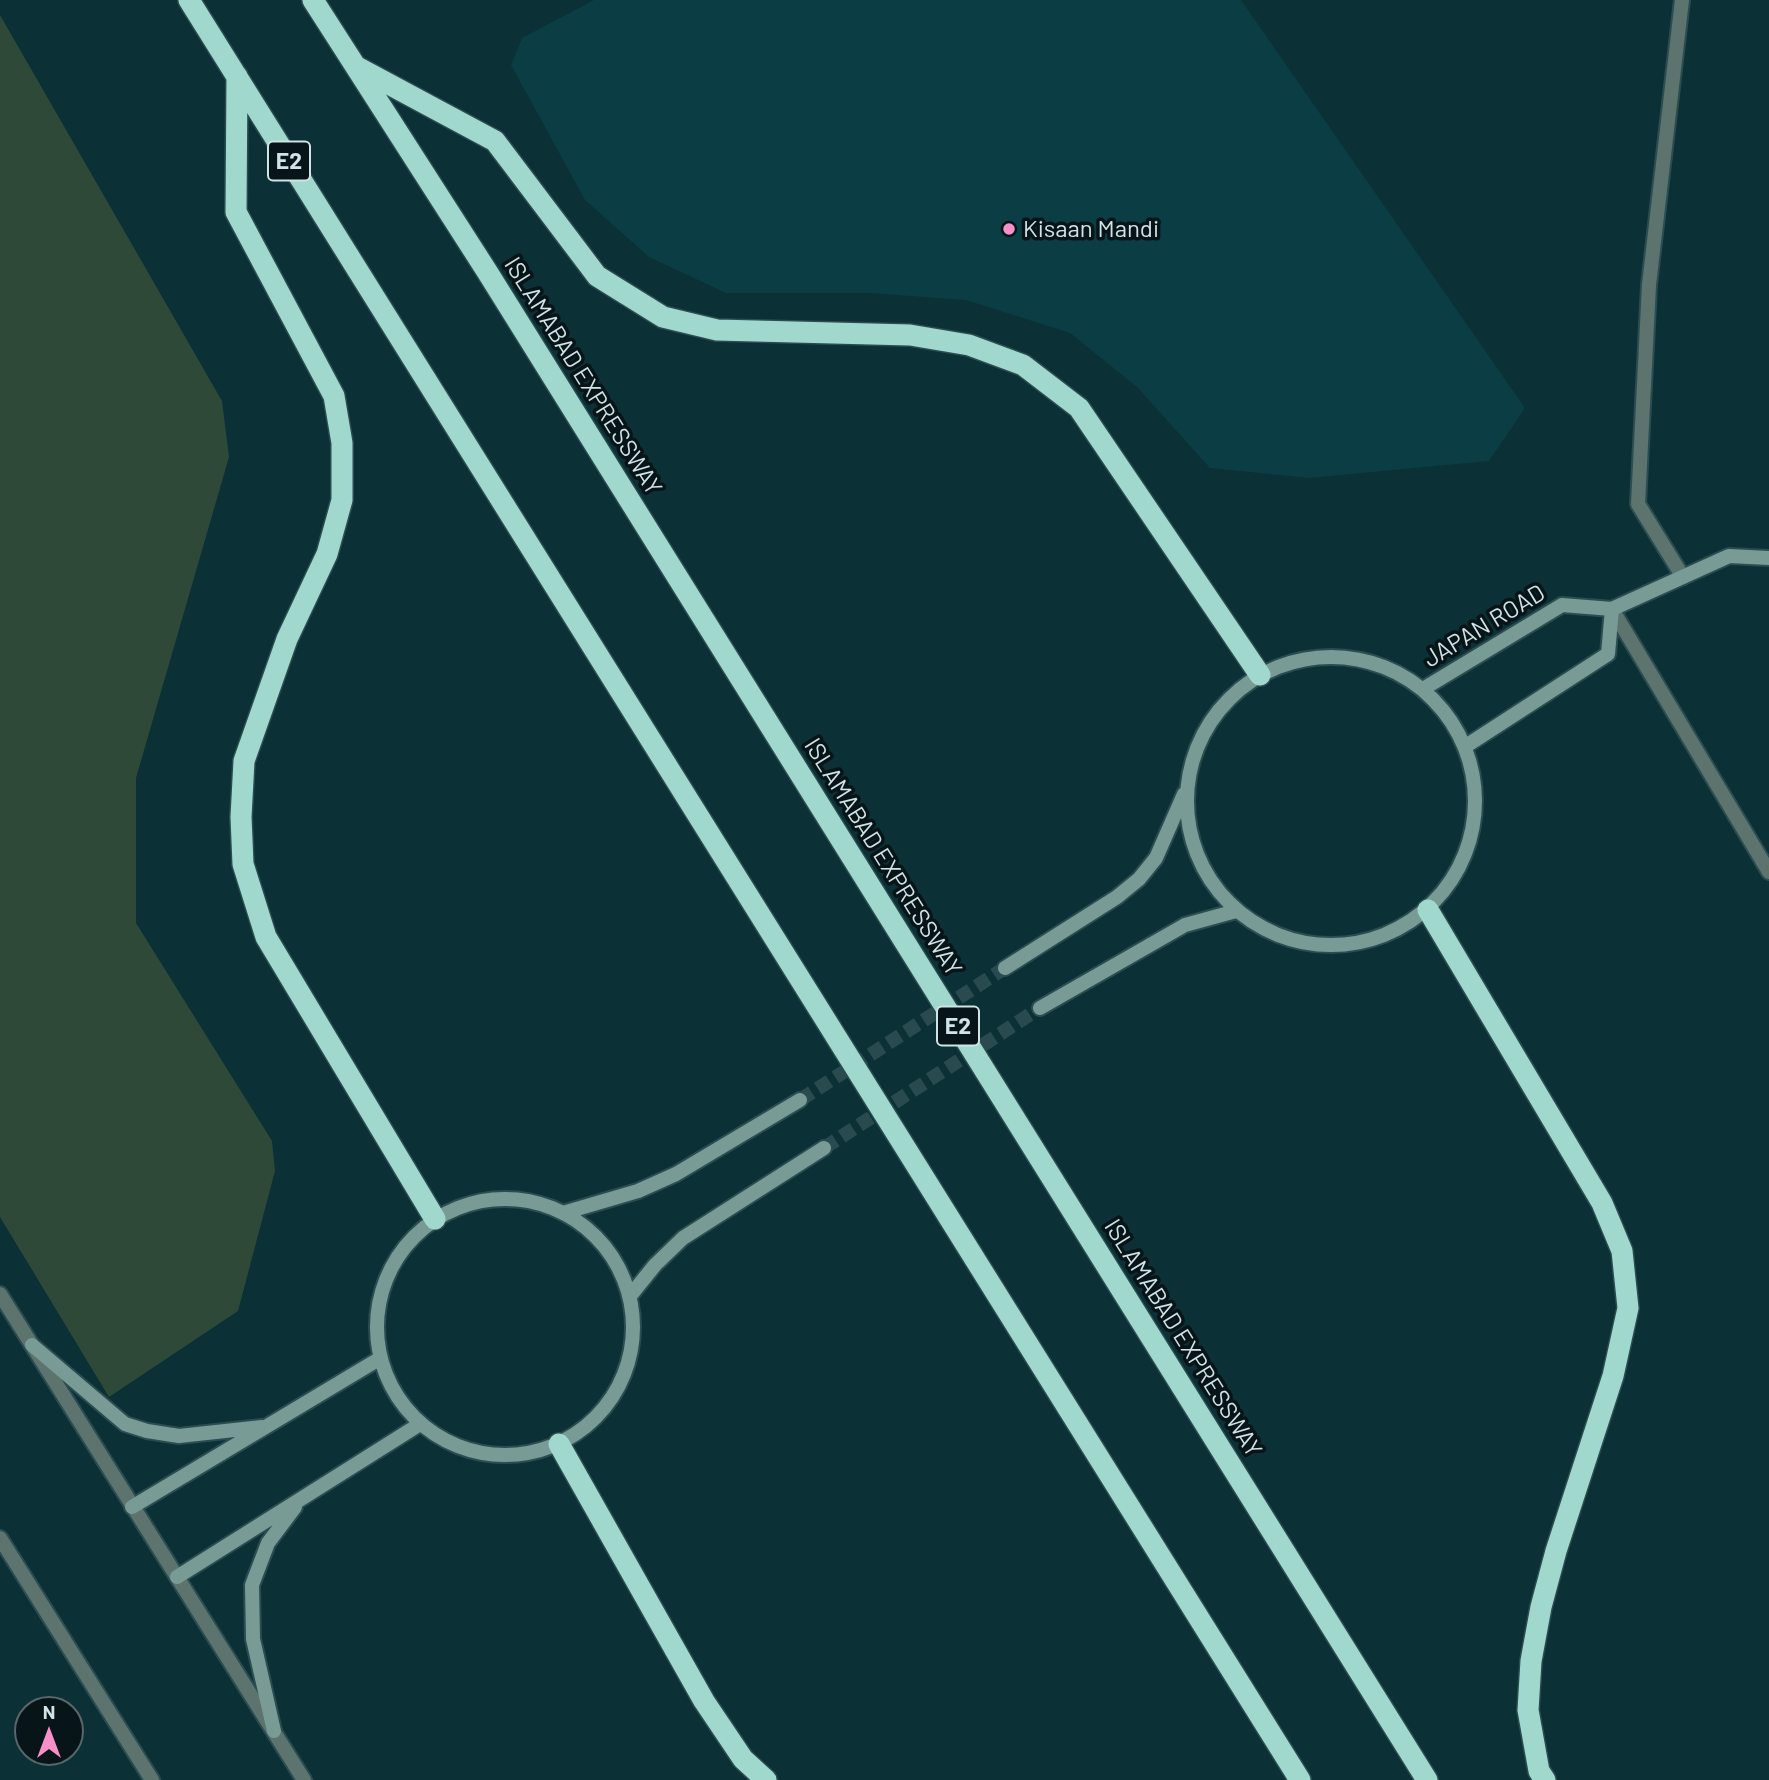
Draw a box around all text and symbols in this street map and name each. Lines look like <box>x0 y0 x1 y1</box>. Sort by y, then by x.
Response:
road number: E2 <box>268 142 310 180</box>
place label: Kisaan Mandi <box>1023 215 1159 243</box>
marker: Kisaan Mandi <box>1001 221 1017 237</box>
street label: ISLAMABAD EXPRESSWAY <box>498 252 668 500</box>
street label: JAPAN ROAD <box>1418 579 1550 673</box>
street label: ISLAMABAD EXPRESSWAY <box>798 733 968 981</box>
road number: E2 <box>937 1007 979 1046</box>
street label: ISLAMABAD EXPRESSWAY <box>1098 1214 1268 1462</box>
north arrow <box>14 1696 84 1766</box>
text: N <box>43 1700 55 1723</box>

